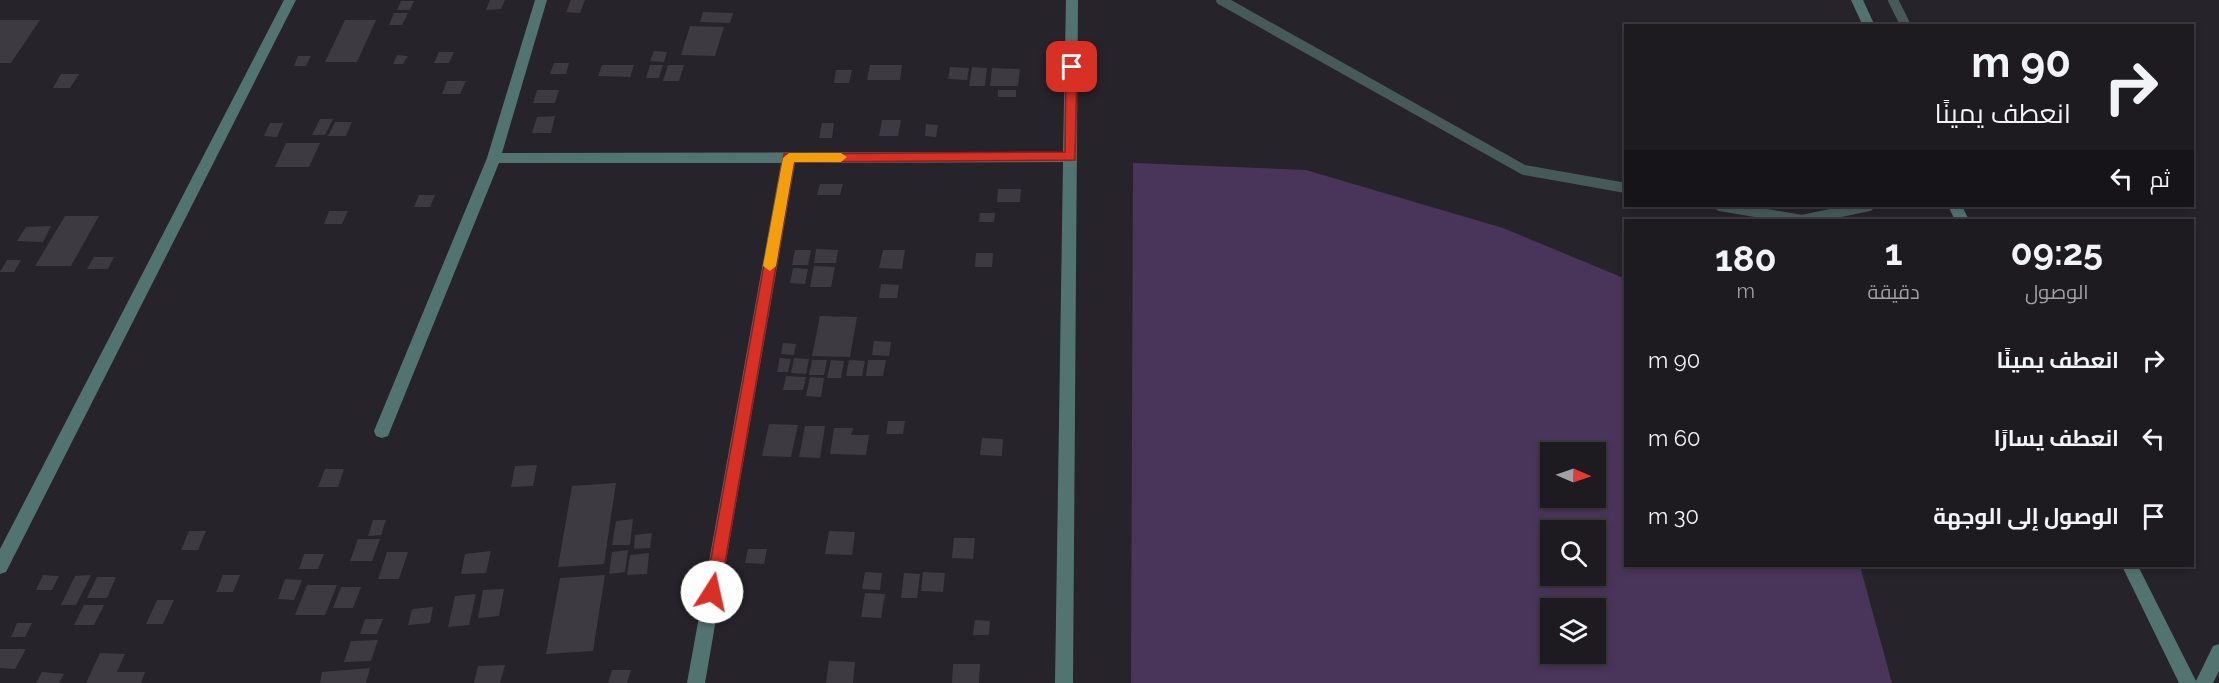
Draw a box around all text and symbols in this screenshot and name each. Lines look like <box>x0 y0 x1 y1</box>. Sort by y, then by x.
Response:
text: 90 m <box>1971 38 2071 87</box>
pin <box>1046 41 1097 92</box>
icon: right <box>2092 48 2170 126</box>
icon: arrive <box>1055 50 1088 83</box>
text: انعطف يمينًا <box>1934 98 2071 129</box>
icon: left <box>2105 162 2138 195</box>
text: ثم <box>2150 166 2170 192</box>
text: 1 <box>1885 231 1902 273</box>
text: 09:25 <box>2011 231 2103 273</box>
text: 180 <box>1715 237 1777 279</box>
text: m <box>1737 279 1755 303</box>
text: دقيقة <box>1868 280 1920 304</box>
text: الوصول <box>2025 280 2089 304</box>
icon: right <box>2137 344 2170 377</box>
text: 90 m <box>1648 347 1700 373</box>
text: انعطف يمينًا <box>1996 347 2119 373</box>
icon: left <box>2137 422 2170 455</box>
text: 60 m <box>1648 425 1701 451</box>
text: انعطف يسارًا <box>1994 425 2119 451</box>
north arrow <box>1540 442 1606 508</box>
map controls <box>1540 442 1606 664</box>
icon: arrive <box>2137 500 2170 533</box>
text: 30 m <box>1648 503 1699 529</box>
text: الوصول إلى الوجهة <box>1933 503 2119 529</box>
button: search <box>1540 520 1606 586</box>
position arrow <box>680 560 744 624</box>
button: layers <box>1540 598 1606 664</box>

